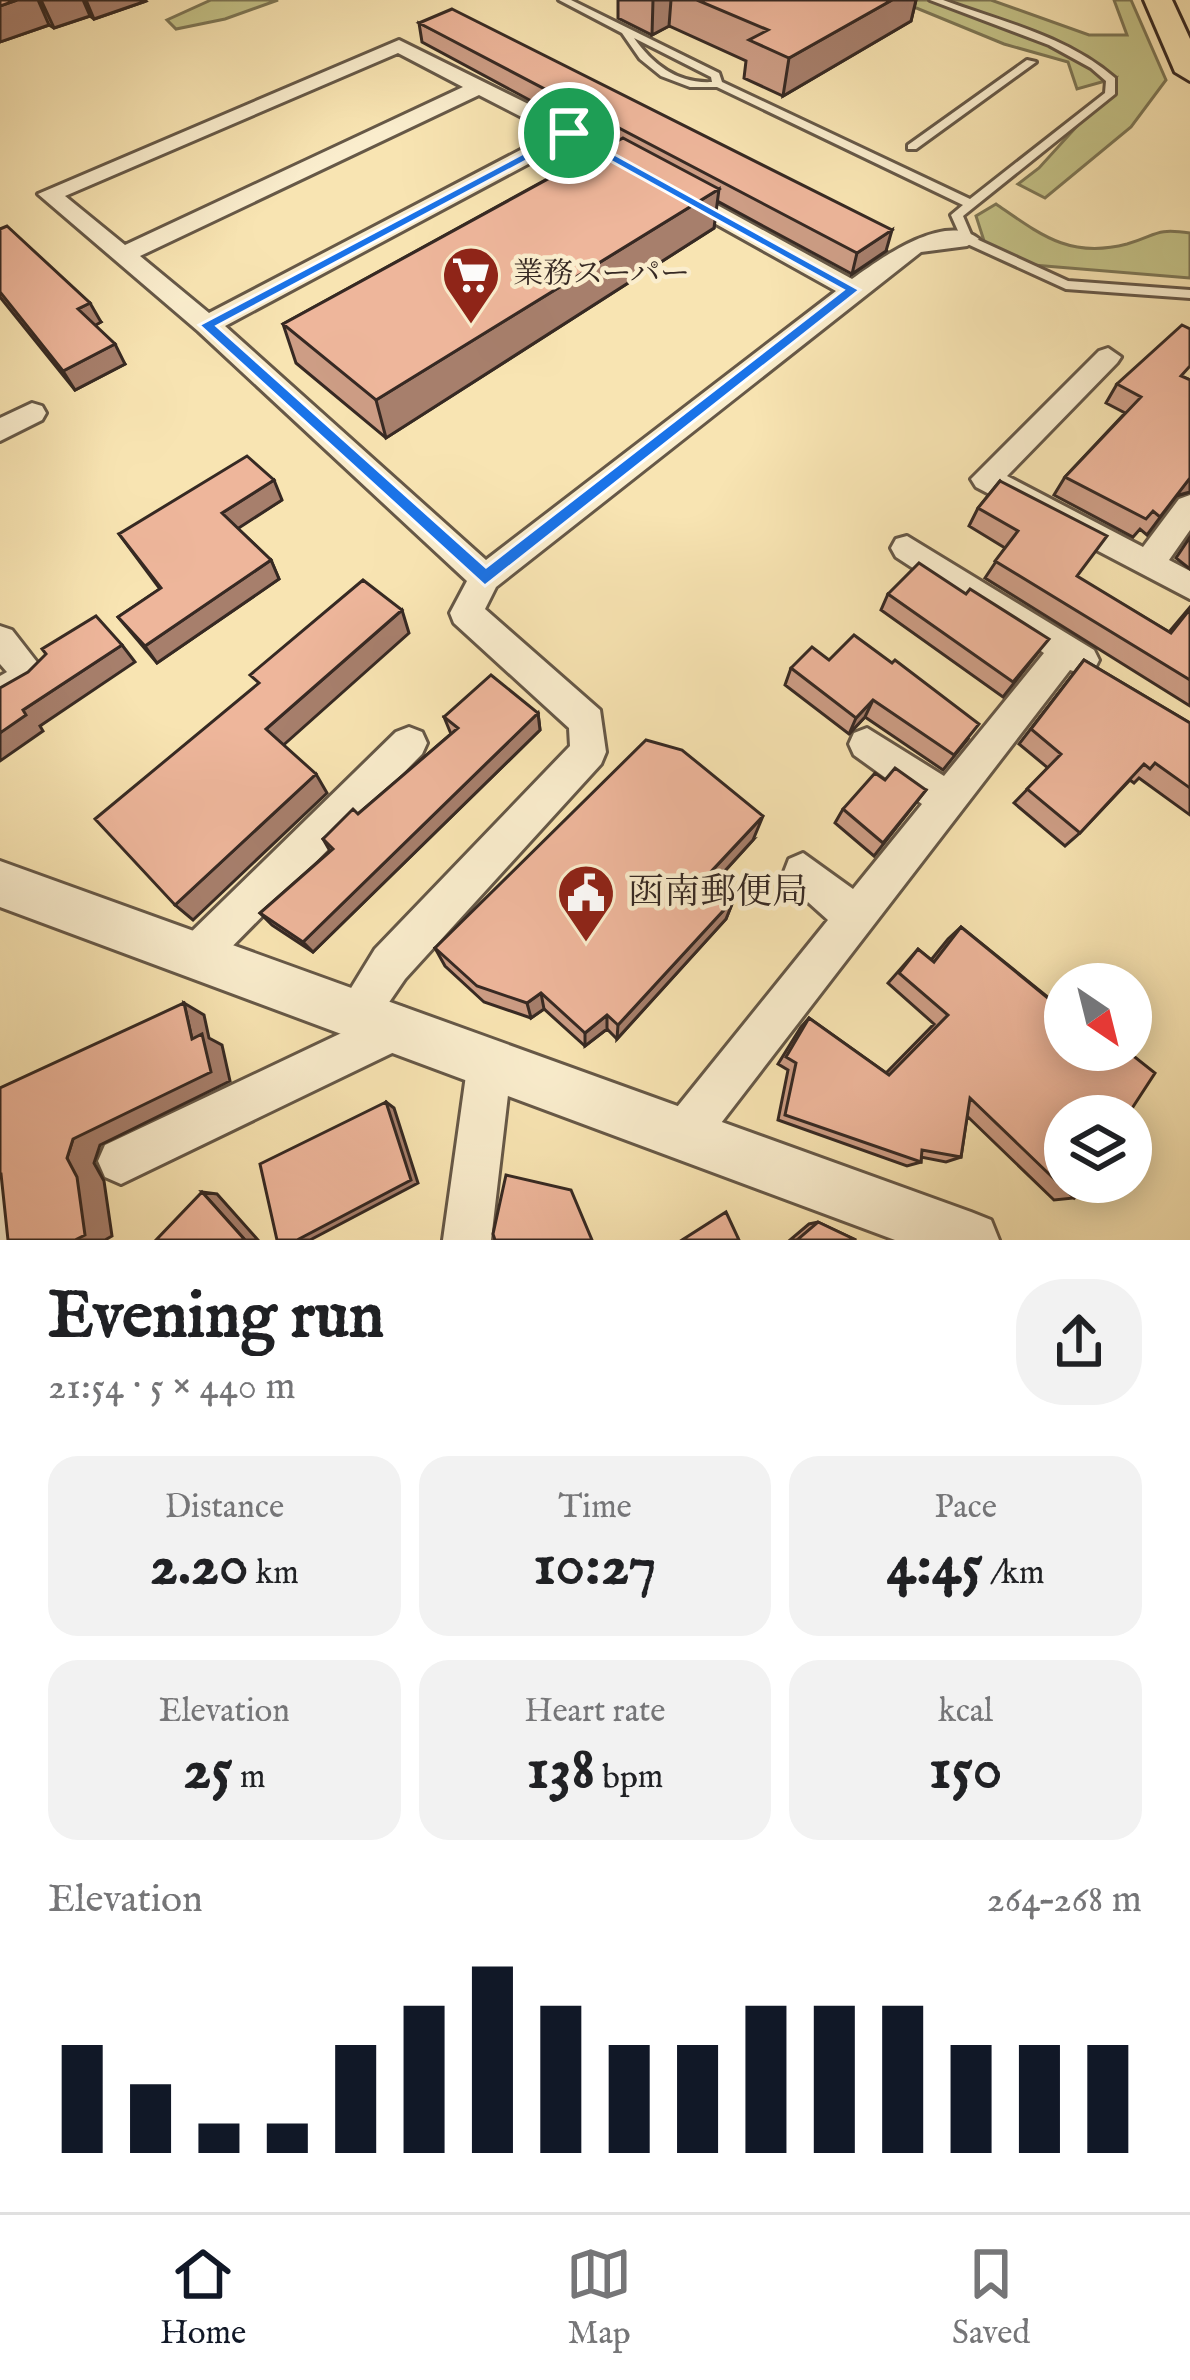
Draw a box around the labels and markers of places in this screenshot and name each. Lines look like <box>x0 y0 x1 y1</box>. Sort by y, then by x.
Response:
pin <box>518 82 620 184</box>
supermarket icon: 業務スーパー <box>440 244 502 326</box>
place label: 業務スーパー <box>513 256 690 294</box>
public building icon: 函南郵便局 <box>555 862 617 944</box>
place label: 函南郵便局 <box>628 870 808 916</box>

